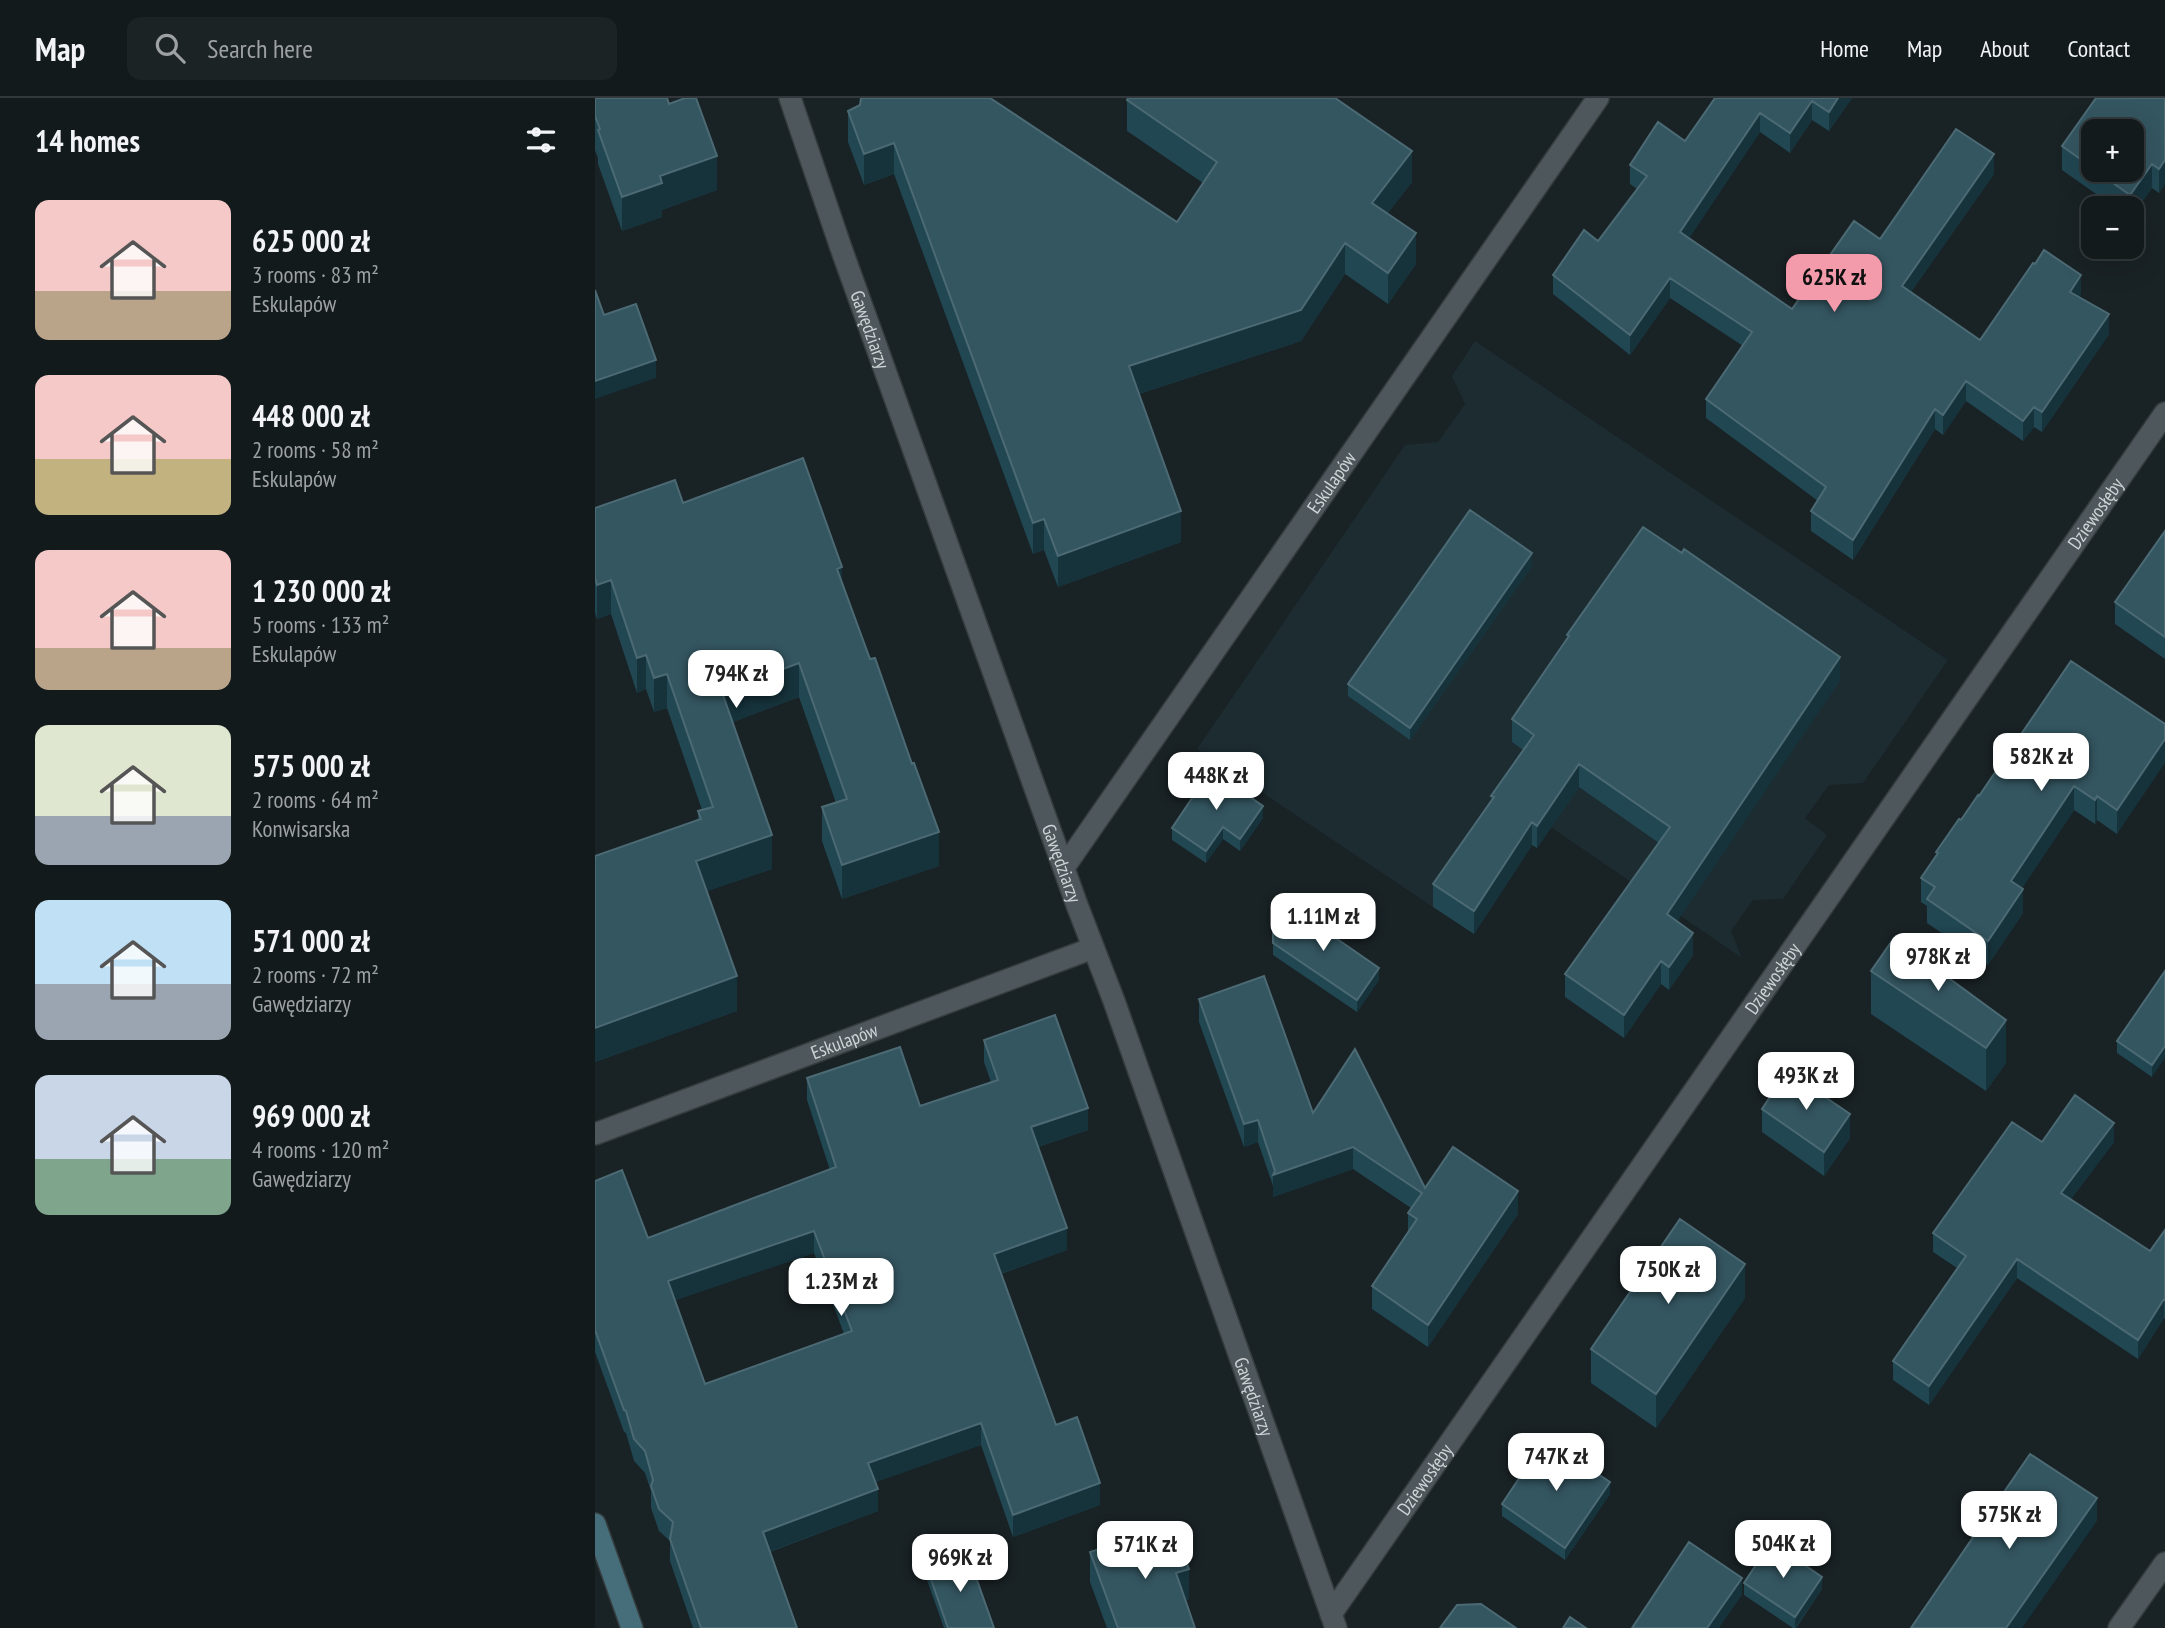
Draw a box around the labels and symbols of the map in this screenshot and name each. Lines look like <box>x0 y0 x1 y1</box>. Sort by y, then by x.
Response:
pin: 625K zł <box>1769 254 1899 314</box>
street label: Gawędziarzy <box>845 287 896 373</box>
street label: Eskulapów <box>1302 446 1361 518</box>
street label: Dziewosłęby <box>2062 472 2129 554</box>
pin: 794K zł <box>671 650 801 710</box>
pin: 582K zł <box>1976 734 2106 793</box>
pin: 448K zł <box>1151 752 1281 812</box>
street label: Gawędziarzy <box>1037 821 1087 906</box>
pin: 1.11M zł <box>1251 894 1395 953</box>
pin: 978K zł <box>1873 934 2003 993</box>
street label: Dziewosłęby <box>1739 937 1806 1019</box>
street label: Eskulapów <box>807 1017 882 1064</box>
pin: 493K zł <box>1741 1052 1871 1112</box>
pin: 750K zł <box>1603 1246 1733 1306</box>
pin: 1.23M zł <box>769 1258 913 1318</box>
street label: Gawędziarzy <box>1229 1354 1279 1440</box>
pin: 747K zł <box>1491 1434 1621 1493</box>
street label: Dziewosłęby <box>1391 1438 1458 1520</box>
pin: 575K zł <box>1944 1492 2074 1551</box>
pin: 504K zł <box>1718 1520 1848 1580</box>
pin: 571K zł <box>1080 1522 1210 1581</box>
pin: 969K zł <box>895 1534 1025 1594</box>

